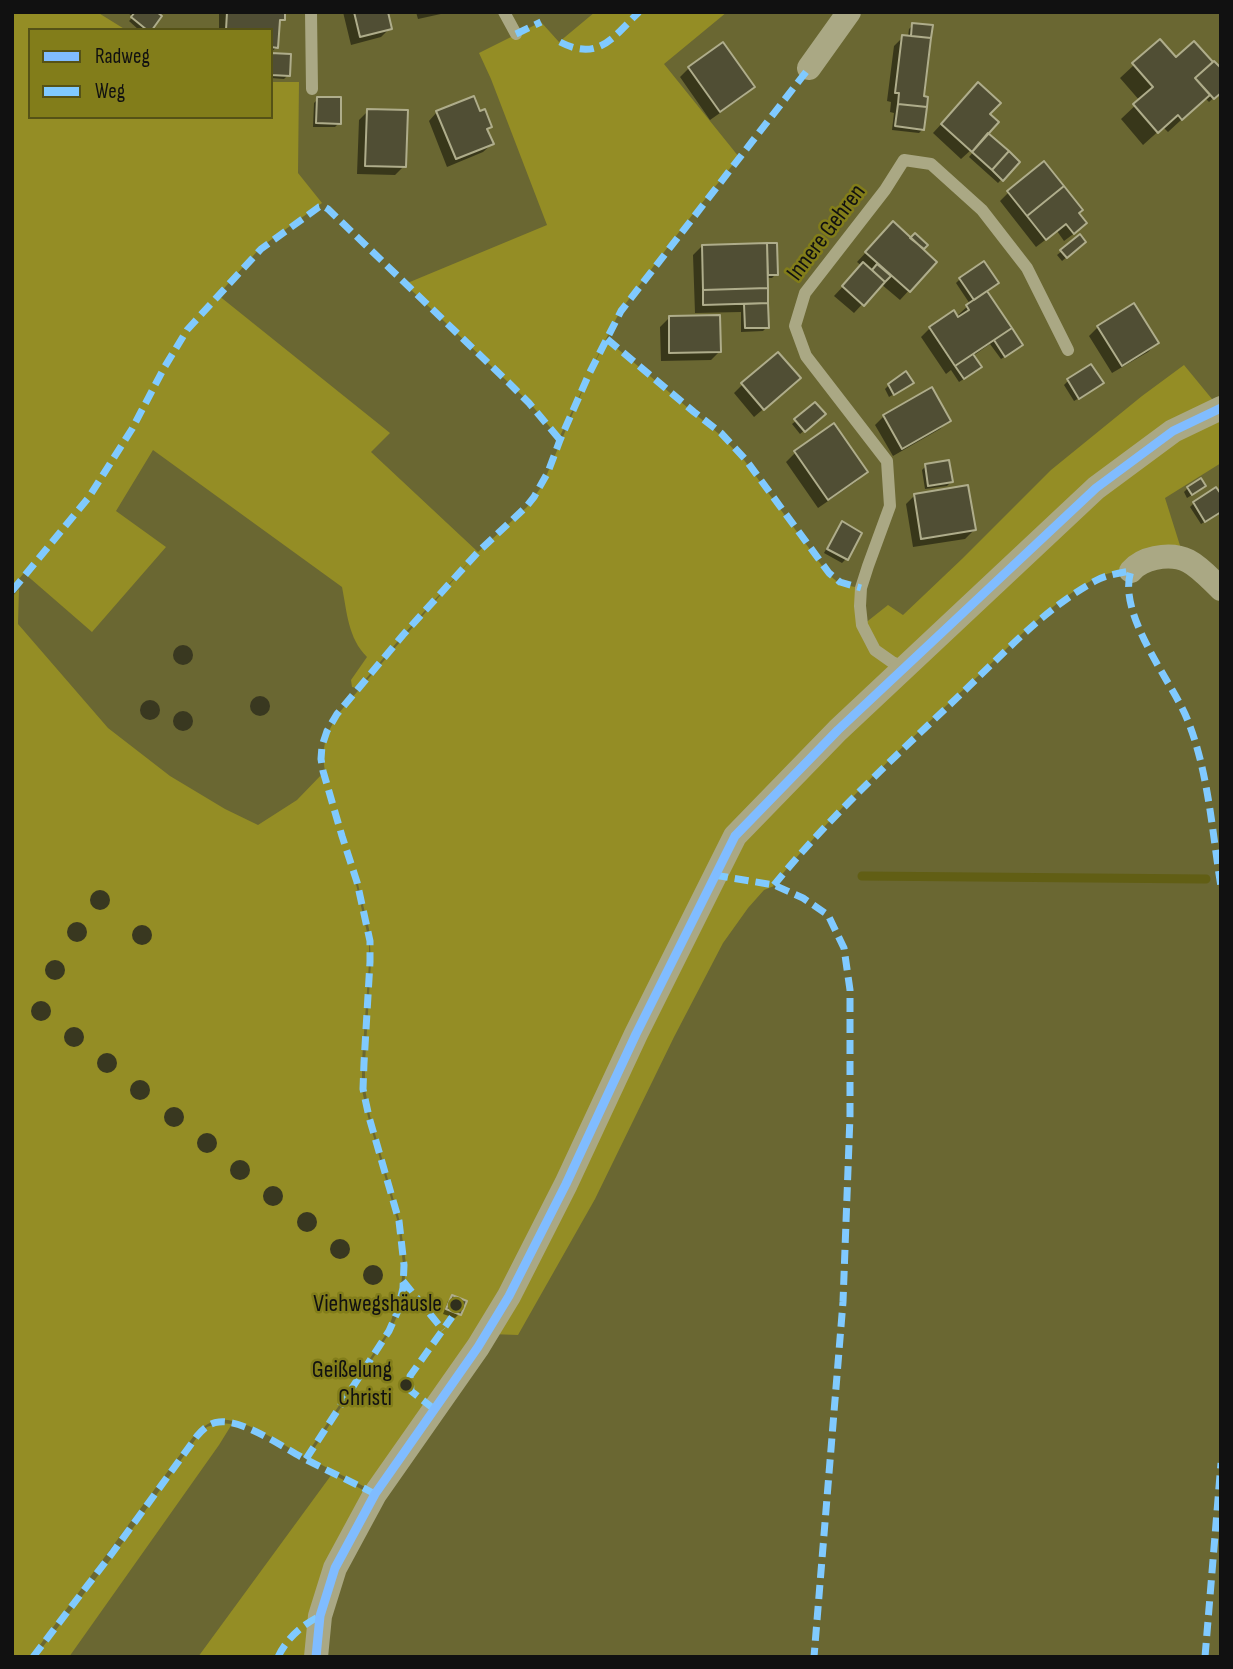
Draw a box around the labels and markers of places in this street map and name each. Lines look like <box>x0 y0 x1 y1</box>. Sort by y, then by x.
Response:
place label: Viehwegshäusle <box>313 1291 442 1319</box>
marker: Viehwegshäusle <box>448 1297 464 1313</box>
place label: Geißelung Christi <box>312 1357 392 1413</box>
marker: Geißelung Christi <box>398 1377 414 1393</box>

